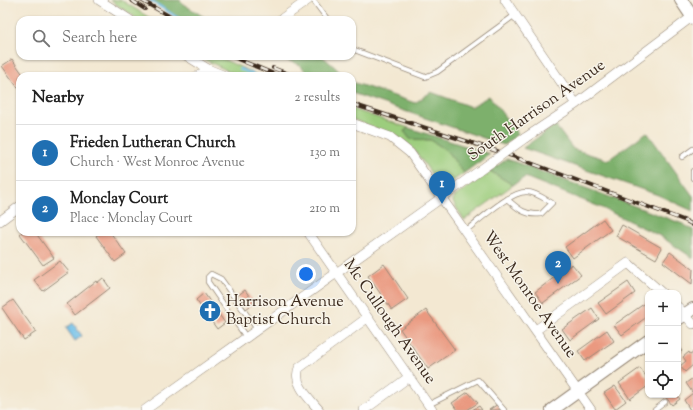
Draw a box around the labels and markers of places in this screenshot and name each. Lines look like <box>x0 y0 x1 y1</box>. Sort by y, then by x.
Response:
pin: 1 <box>429 171 455 204</box>
pin: 2 <box>545 251 571 284</box>
place label: Harrison Avenue Baptist Church <box>226 291 344 332</box>
church icon: Harrison Avenue Baptist Church <box>197 298 223 324</box>

